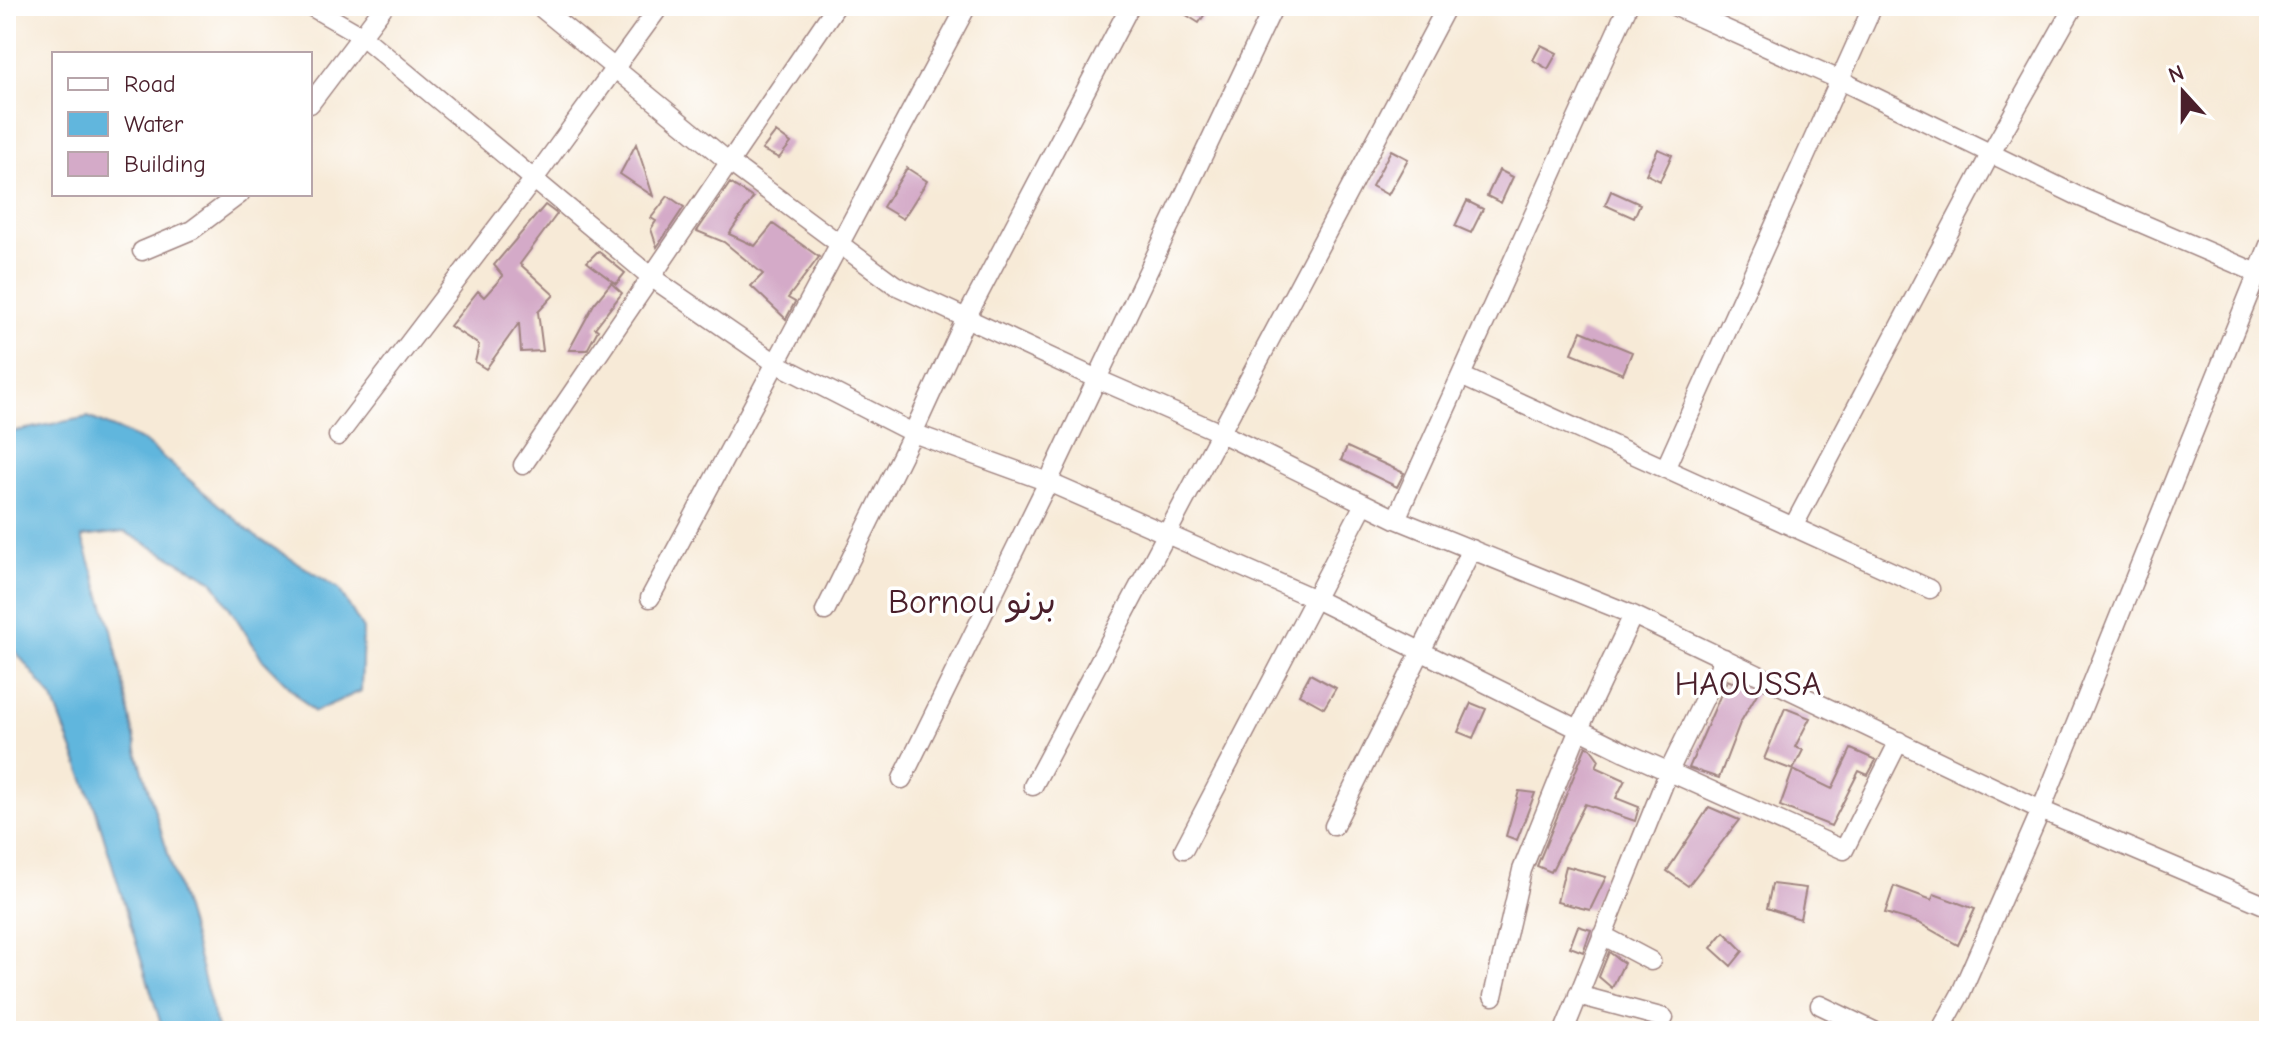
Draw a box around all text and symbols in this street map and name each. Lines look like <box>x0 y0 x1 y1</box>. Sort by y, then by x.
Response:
legend <box>52 52 312 196</box>
north arrow <box>2143 52 2223 132</box>
text: N <box>2165 60 2188 89</box>
text: Road <box>124 70 176 98</box>
text: Water <box>124 110 184 138</box>
text: Building <box>124 150 206 178</box>
district label: Bornou برنو <box>888 582 1056 623</box>
district label: HAOUSSA <box>1675 664 1821 704</box>

